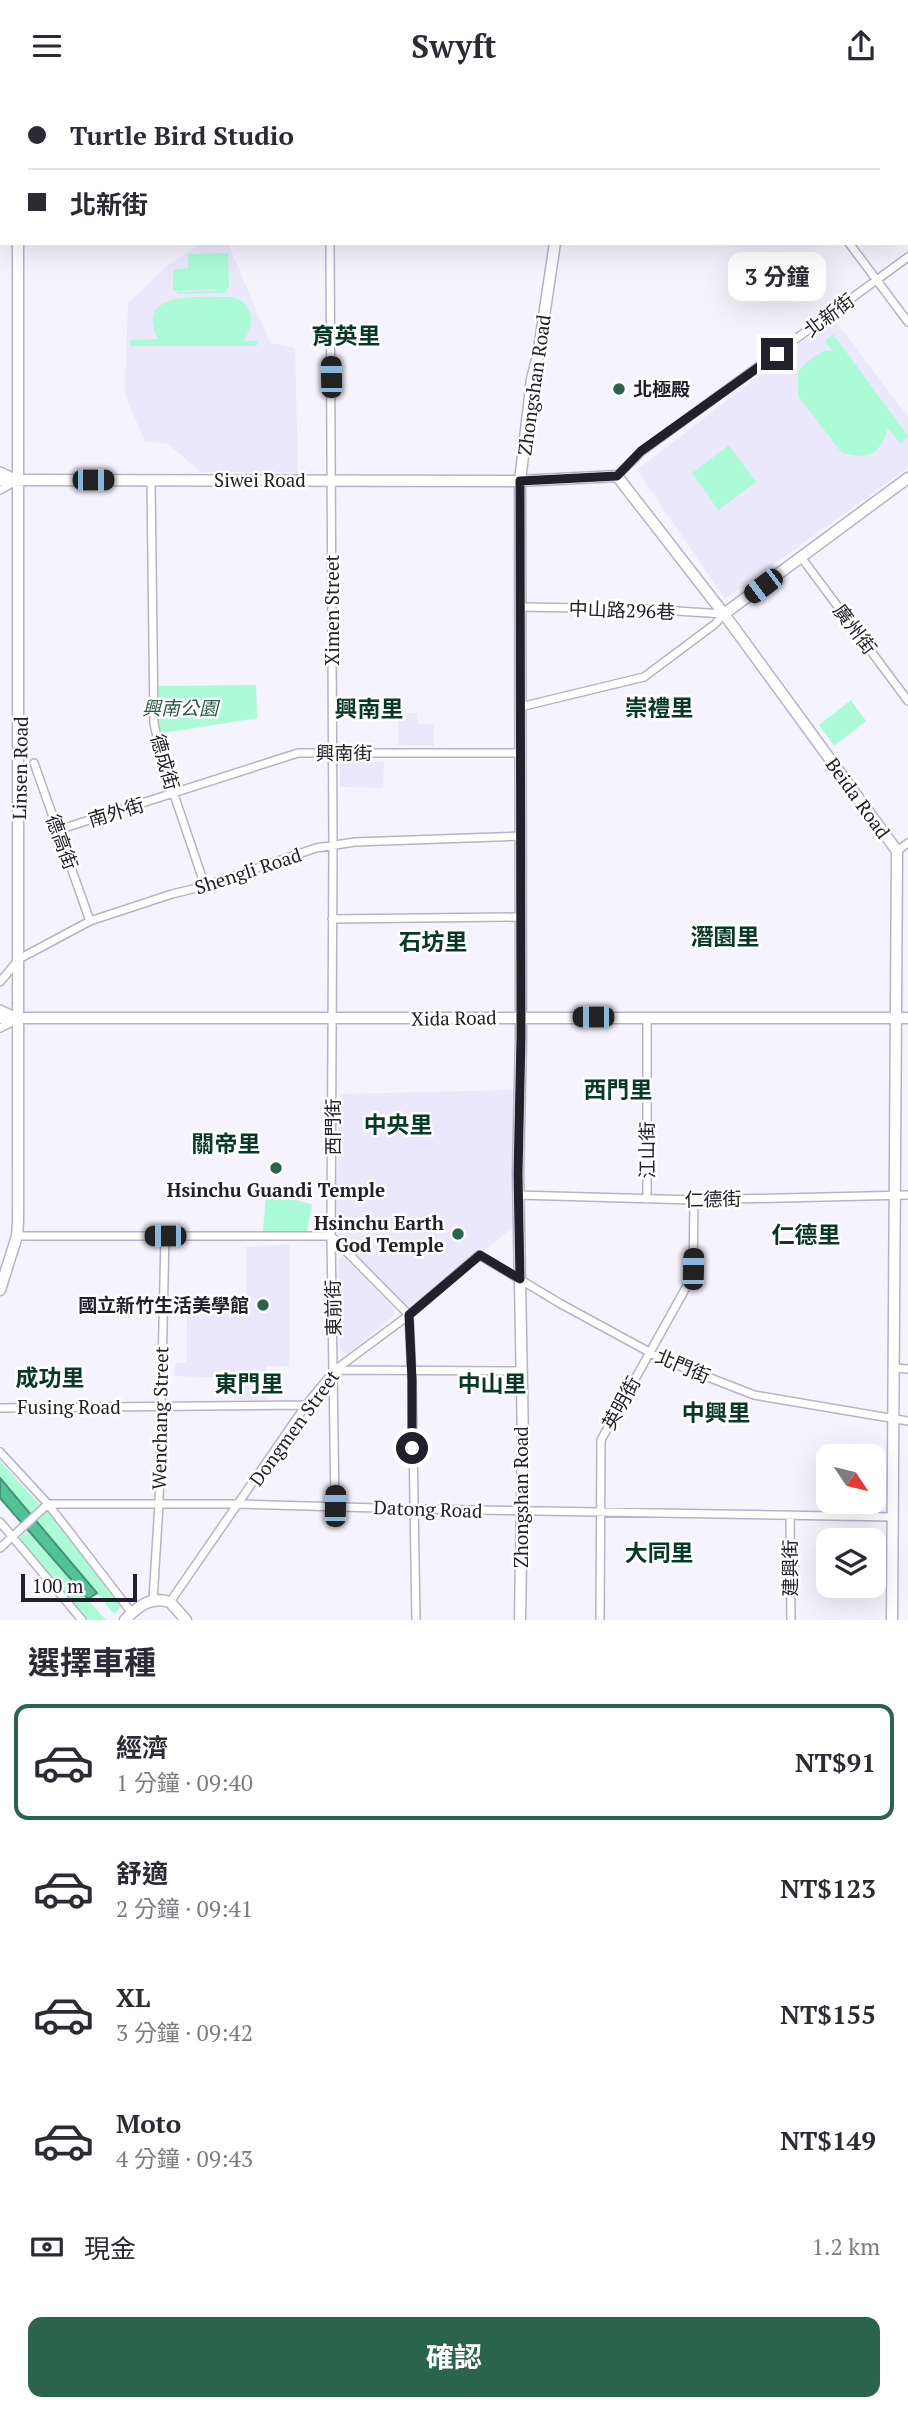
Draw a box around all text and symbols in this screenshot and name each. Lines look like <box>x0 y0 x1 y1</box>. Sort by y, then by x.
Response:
text: Swyft <box>411 25 497 67</box>
icon: menu <box>28 27 66 65</box>
icon: share <box>842 27 880 65</box>
text: Turtle Bird Studio <box>70 118 294 152</box>
text: 北新街 <box>70 187 148 221</box>
callout: 3 分鐘 <box>728 253 826 301</box>
text: 3 分鐘 <box>744 261 810 292</box>
street label: 北新街 <box>798 287 859 342</box>
street label: Zhongshan Road <box>511 313 556 457</box>
district label: 育英里 <box>312 320 381 351</box>
route end <box>761 338 793 370</box>
car <box>321 356 342 398</box>
place label: 北極殿 <box>633 376 690 401</box>
marker: 北極殿 <box>611 381 627 397</box>
street label: Siwei Road <box>214 467 306 492</box>
car <box>73 470 115 491</box>
street label: Ximen Street <box>319 555 344 666</box>
car <box>740 565 787 607</box>
street label: 中山路296巷 <box>568 595 676 624</box>
street label: 廣州街 <box>828 598 883 659</box>
district label: 崇禮里 <box>625 692 694 723</box>
district label: 興南里 <box>335 693 404 724</box>
park label: 興南公園 <box>142 695 221 720</box>
street label: Linsen Road <box>6 716 33 820</box>
street label: 德成街 <box>146 731 185 793</box>
street label: 興南街 <box>315 740 373 765</box>
street label: Beida Road <box>821 752 896 843</box>
street label: 南外街 <box>85 791 147 832</box>
street label: 德高街 <box>41 811 84 873</box>
street label: Shengli Road <box>191 841 305 900</box>
district label: 潛園里 <box>691 921 760 952</box>
district label: 石坊里 <box>399 926 468 957</box>
street label: Xida Road <box>411 1004 497 1031</box>
car <box>573 1007 615 1028</box>
district label: 西門里 <box>584 1074 653 1105</box>
street label: 西門街 <box>320 1098 345 1156</box>
district label: 中央里 <box>364 1109 433 1140</box>
street label: 江山街 <box>634 1121 659 1179</box>
district label: 關帝里 <box>192 1128 261 1159</box>
marker: Hsinchu Guandi Temple <box>268 1160 284 1176</box>
place label: Hsinchu Guandi Temple <box>167 1177 385 1202</box>
street label: 仁德街 <box>684 1186 742 1211</box>
place label: Hsinchu Earth God Temple <box>314 1210 444 1257</box>
district label: 仁德里 <box>772 1219 841 1250</box>
car <box>145 1226 187 1247</box>
marker: Hsinchu Earth God Temple <box>450 1226 466 1242</box>
car <box>683 1248 704 1290</box>
street label: 東前街 <box>320 1279 345 1337</box>
place label: 國立新竹生活美學館 <box>78 1292 249 1317</box>
marker: 國立新竹生活美學館 <box>255 1297 271 1313</box>
street label: 北門街 <box>652 1343 714 1388</box>
street label: Wenchang Street <box>146 1346 173 1490</box>
district label: 成功里 <box>16 1362 85 1393</box>
street label: Dongmen Street <box>243 1365 344 1491</box>
district label: 東門里 <box>215 1368 284 1399</box>
district label: 中山里 <box>458 1368 527 1399</box>
street label: 英明街 <box>596 1372 645 1434</box>
street label: Fusing Road <box>17 1394 121 1419</box>
district label: 中興里 <box>682 1397 751 1428</box>
street label: Zhongshan Road <box>508 1426 533 1568</box>
route start <box>396 1432 428 1464</box>
north arrow <box>816 1444 886 1514</box>
map controls <box>816 1444 886 1598</box>
car <box>325 1485 346 1527</box>
street label: Datong Road <box>373 1494 483 1523</box>
button: layers <box>816 1528 886 1598</box>
district label: 大同里 <box>625 1537 694 1568</box>
street label: 建興街 <box>777 1539 802 1597</box>
scale bar <box>21 1571 136 1603</box>
text: 100 m <box>32 1573 83 1598</box>
text: 選擇車種 <box>28 1641 156 1683</box>
text: 經濟 <box>116 1730 168 1764</box>
icon: car <box>32 1731 95 1794</box>
text: NT$91 <box>795 1745 876 1779</box>
text: 1 分鐘 · 09:40 <box>116 1767 253 1798</box>
text: 舒適 <box>116 1856 168 1890</box>
icon: car <box>32 1857 95 1920</box>
text: NT$123 <box>780 1871 876 1905</box>
text: 2 分鐘 · 09:41 <box>116 1893 253 1924</box>
text: XL <box>116 1980 150 2014</box>
icon: car <box>32 1983 95 2046</box>
text: NT$155 <box>780 1997 876 2031</box>
text: 3 分鐘 · 09:42 <box>116 2017 253 2048</box>
text: Moto <box>116 2106 181 2140</box>
icon: car <box>32 2109 95 2172</box>
text: NT$149 <box>780 2123 876 2157</box>
text: 4 分鐘 · 09:43 <box>116 2143 253 2174</box>
icon: cash <box>28 2228 66 2266</box>
text: 現金 <box>84 2231 136 2265</box>
text: 1.2 km <box>812 2231 880 2262</box>
button: 確認 <box>28 2317 880 2397</box>

